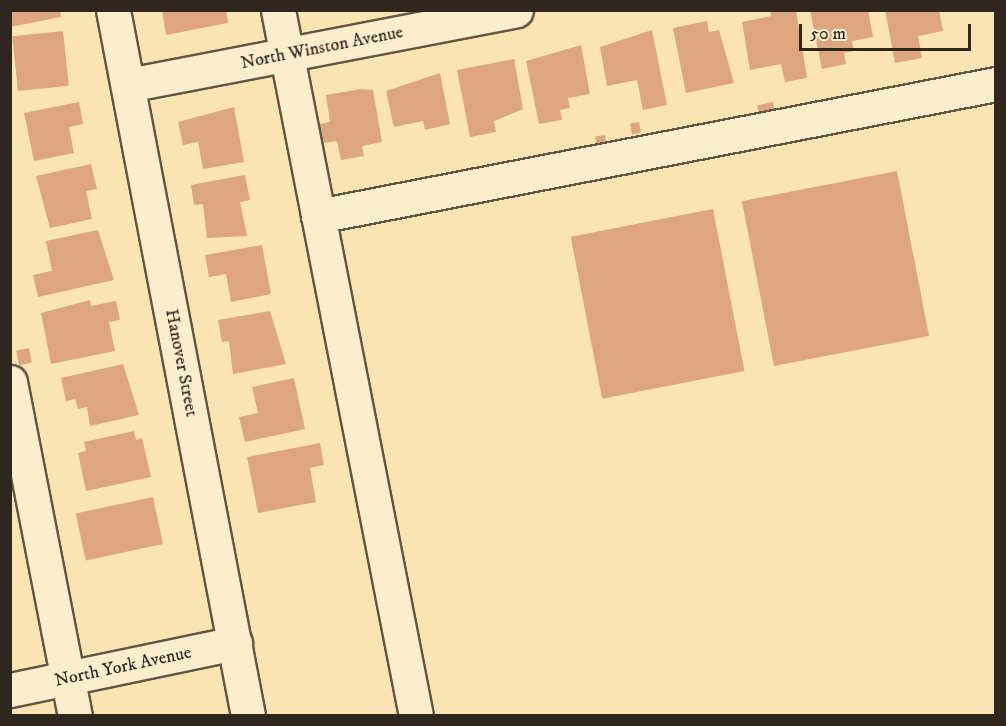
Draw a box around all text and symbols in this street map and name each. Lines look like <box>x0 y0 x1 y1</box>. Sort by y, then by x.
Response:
scale bar <box>802 12 974 50</box>
street label: North Winston Avenue <box>239 22 405 74</box>
text: 50 m <box>810 23 846 45</box>
street label: Hanover Street <box>160 307 202 419</box>
street label: North York Avenue <box>53 642 193 692</box>

